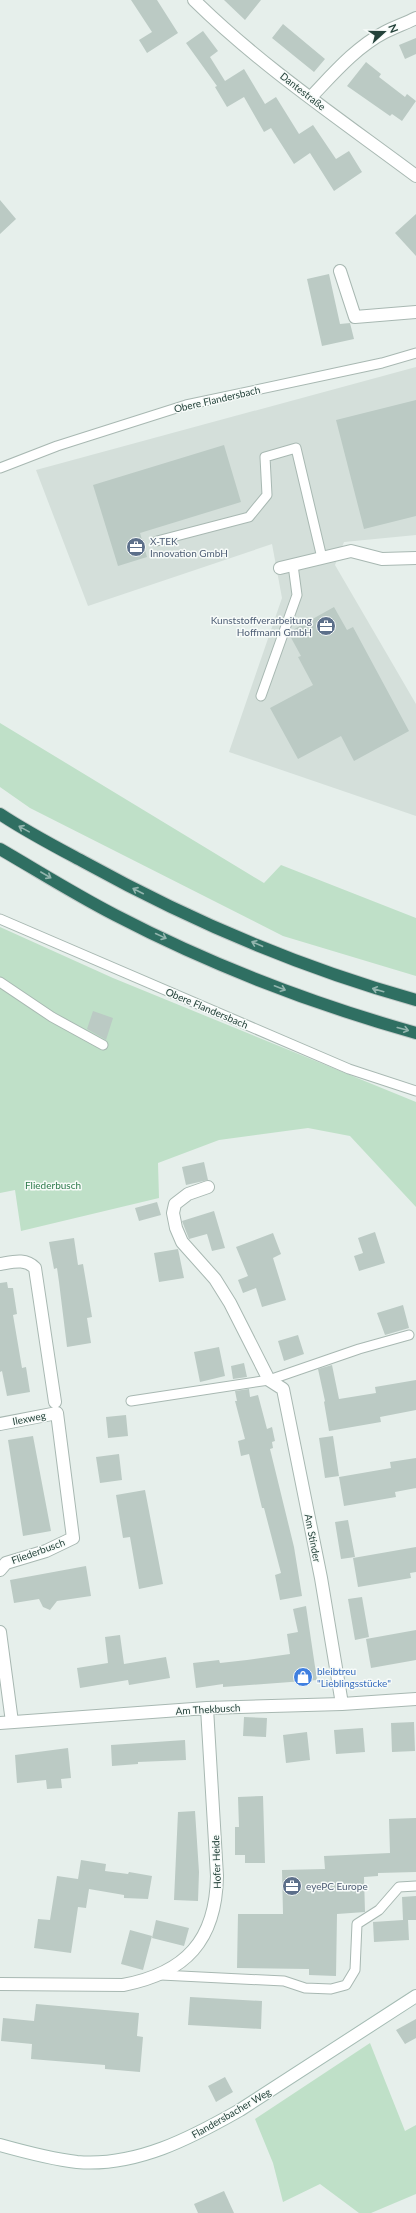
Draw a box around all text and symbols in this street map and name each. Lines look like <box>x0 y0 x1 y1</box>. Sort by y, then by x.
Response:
north arrow <box>364 12 404 52</box>
text: N <box>386 22 401 35</box>
street label: Dantestraße <box>278 70 328 112</box>
street label: Obere Flandersbach <box>173 383 261 415</box>
place label: X-TEK Innovation GmbH <box>150 535 228 559</box>
office icon: X-TEK Innovation GmbH <box>125 536 147 558</box>
place label: Kunststoffverarbeitung Hoffmann GmbH <box>211 614 312 638</box>
office icon: Kunststoffverarbeitung Hoffmann GmbH <box>315 615 337 637</box>
one-way arrow <box>18 825 30 832</box>
one-way arrow <box>40 872 52 880</box>
one-way arrow <box>132 887 144 895</box>
one-way arrow <box>154 933 166 940</box>
one-way arrow <box>251 940 263 948</box>
street label: Obere Flandersbach <box>164 985 250 1031</box>
one-way arrow <box>273 985 285 993</box>
one-way arrow <box>372 986 385 993</box>
one-way arrow <box>396 1026 409 1033</box>
park label: Fliederbusch <box>25 1179 81 1191</box>
street label: Ilexweg <box>11 1409 47 1427</box>
street label: Am Stinder <box>302 1513 324 1564</box>
street label: Fliederbusch <box>10 1536 66 1566</box>
place label: bleibtreu "Lieblingsstücke" <box>317 1665 391 1689</box>
shop icon: bleibtreu "Lieblingsstücke" <box>292 1666 314 1688</box>
street label: Am Thekbusch <box>175 1701 241 1717</box>
street label: Hofer Heide <box>209 1835 223 1889</box>
office icon: eyePC Europe <box>281 1875 303 1897</box>
place label: eyePC Europe <box>306 1880 368 1892</box>
street label: Flandersbacher Weg <box>189 2085 273 2141</box>

